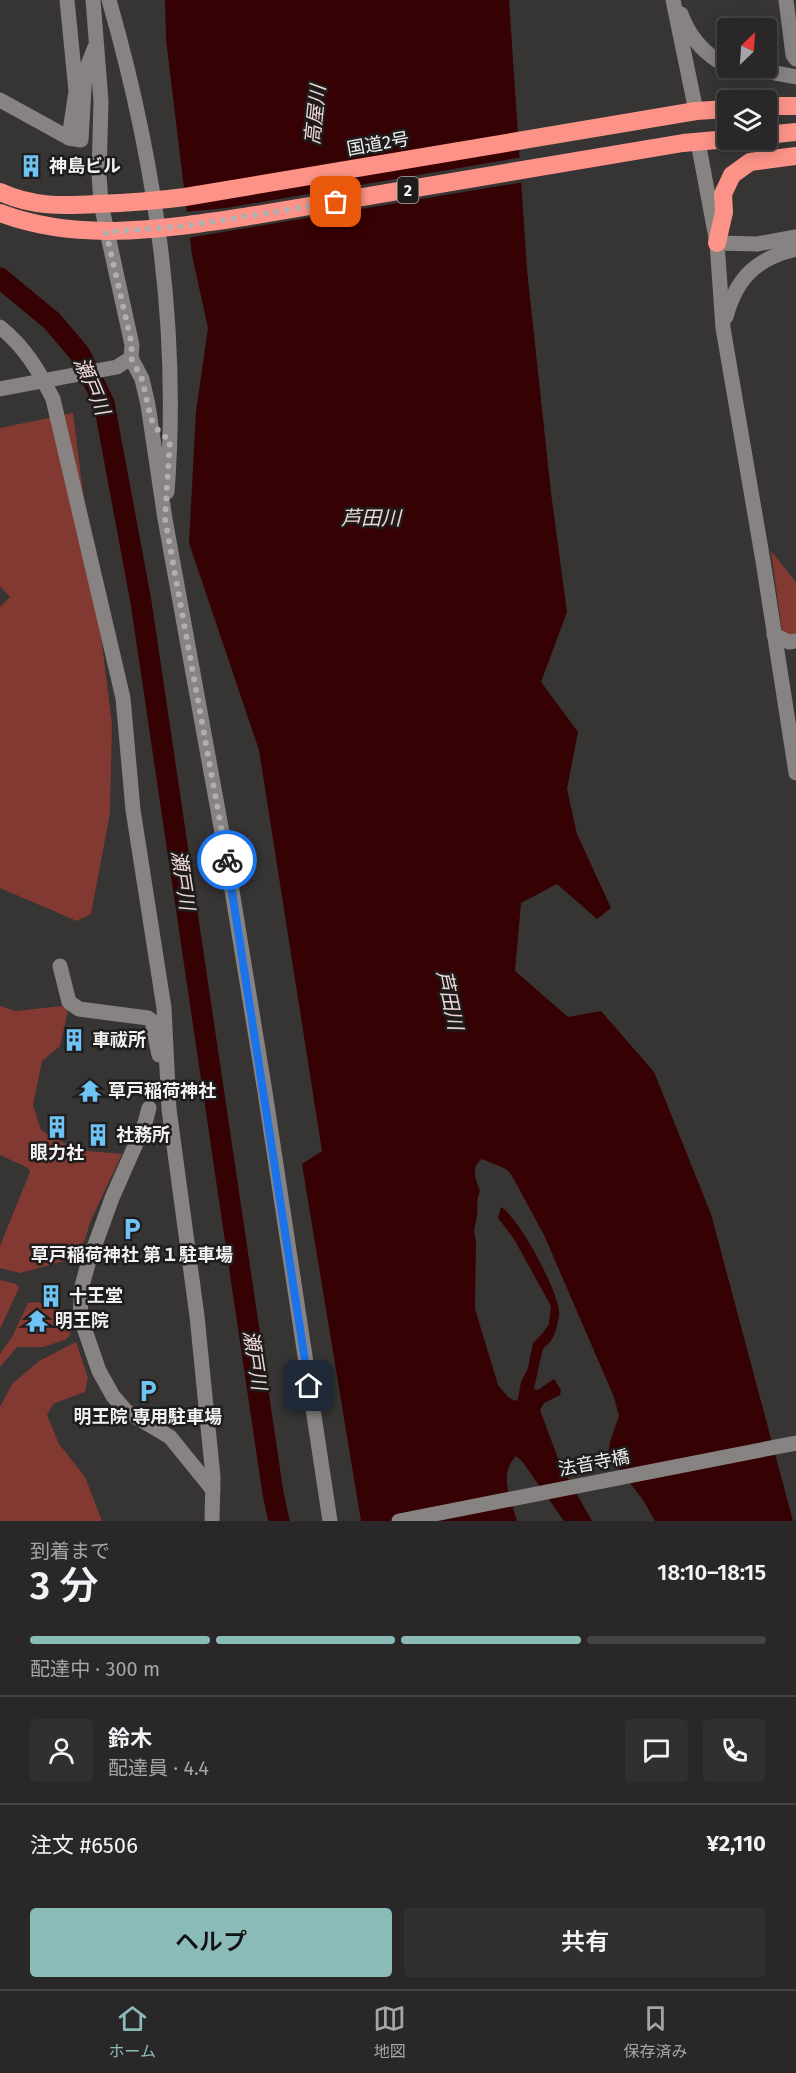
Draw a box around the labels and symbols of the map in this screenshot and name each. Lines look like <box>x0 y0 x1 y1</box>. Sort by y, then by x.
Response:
north arrow <box>717 18 777 78</box>
water label: 高屋川 <box>300 82 330 146</box>
street label: 国道2号 <box>345 128 411 160</box>
building icon: 神島ビル <box>18 153 44 179</box>
place label: 神島ビル <box>49 155 121 177</box>
pin <box>310 176 361 227</box>
road number: 2 <box>398 177 418 203</box>
water label: 瀬戸川 <box>69 354 116 420</box>
water label: 芦田川 <box>341 506 403 530</box>
courier <box>197 830 257 890</box>
water label: 瀬戸川 <box>166 848 200 913</box>
water label: 芦田川 <box>432 968 468 1034</box>
building icon: 車祓所 <box>61 1027 87 1053</box>
place label: 車祓所 <box>92 1029 146 1051</box>
temple icon: 草戸稲荷神社 <box>77 1078 103 1104</box>
place label: 草戸稲荷神社 <box>108 1080 216 1102</box>
building icon: 眼力社 <box>44 1114 70 1140</box>
building icon: 社務所 <box>85 1122 111 1148</box>
place label: 社務所 <box>116 1124 170 1146</box>
place label: 眼力社 <box>30 1142 84 1164</box>
parking icon: 草戸稲荷神社 第１駐車場 <box>119 1216 145 1242</box>
place label: 草戸稲荷神社 第１駐車場 <box>31 1244 233 1266</box>
building icon: 十王堂 <box>38 1283 64 1309</box>
place label: 十王堂 <box>69 1285 123 1307</box>
temple icon: 明王院 <box>24 1308 50 1334</box>
place label: 明王院 <box>55 1310 109 1332</box>
water label: 瀬戸川 <box>238 1328 272 1393</box>
pin <box>283 1360 334 1411</box>
parking icon: 明王院 専用駐車場 <box>135 1378 161 1404</box>
place label: 明王院 専用駐車場 <box>74 1406 222 1428</box>
street label: 法音寺橋 <box>557 1445 631 1481</box>

